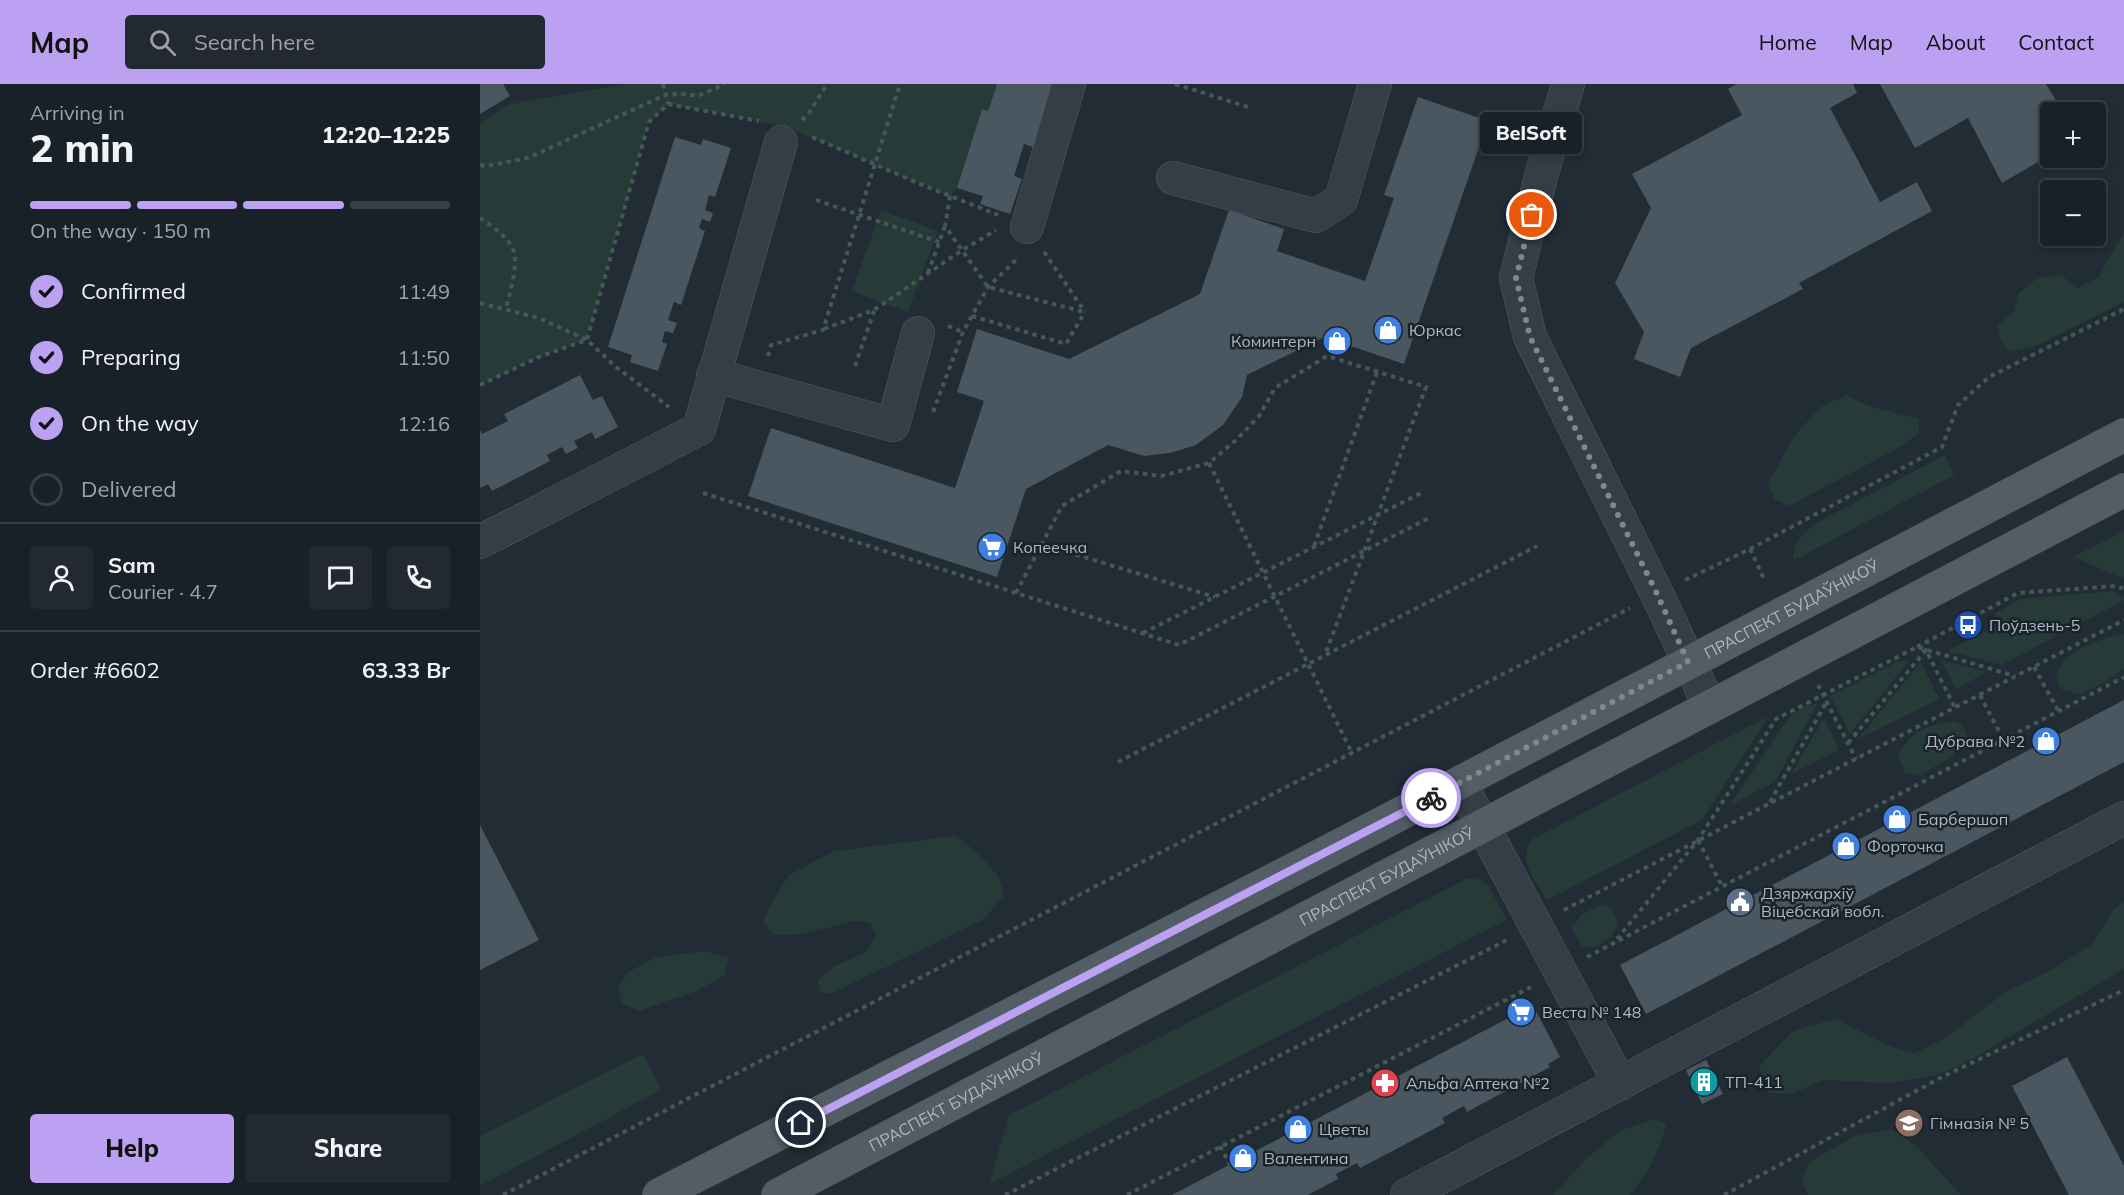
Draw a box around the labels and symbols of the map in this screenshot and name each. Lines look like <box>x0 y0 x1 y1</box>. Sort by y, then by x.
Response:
callout: BelSoft <box>1481 113 1583 155</box>
pin <box>1506 189 1557 240</box>
shop icon: Юркас <box>1372 314 1404 346</box>
place label: Юркас <box>1409 320 1462 340</box>
shop icon: Коминтерн <box>1321 325 1353 357</box>
place label: Коминтерн <box>1231 331 1316 351</box>
supermarket icon: Копеечка <box>976 531 1008 563</box>
place label: Копеечка <box>1013 537 1087 557</box>
street label: ПРАСПЕКТ БУДАЎНІКОЎ <box>1701 555 1882 663</box>
bus stop icon: Поўдзень-5 <box>1952 609 1984 641</box>
place label: Поўдзень-5 <box>1989 615 2080 635</box>
shop icon: Дубрава №2 <box>2030 725 2062 757</box>
place label: Дубрава №2 <box>1925 731 2025 751</box>
courier <box>1401 768 1461 828</box>
shop icon: Барбершоп <box>1881 803 1913 835</box>
place label: Барбершоп <box>1918 809 2008 829</box>
street label: ПРАСПЕКТ БУДАЎНІКОЎ <box>1296 822 1478 930</box>
shop icon: Форточка <box>1830 830 1862 862</box>
place label: Форточка <box>1867 836 1944 856</box>
place label: Дзяржархіў Віцебскай вобл. <box>1761 883 1884 921</box>
public building icon: Дзяржархіў Віцебскай вобл. <box>1724 886 1756 918</box>
supermarket icon: Веста № 148 <box>1505 996 1537 1028</box>
place label: Веста № 148 <box>1542 1002 1641 1022</box>
street label: ПРАСПЕКТ БУДАЎНІКОЎ <box>865 1048 1047 1156</box>
building icon: ТП-411 <box>1688 1066 1720 1098</box>
pharmacy icon: Альфа Аптека №2 <box>1369 1067 1401 1099</box>
place label: ТП-411 <box>1725 1072 1783 1092</box>
place label: Альфа Аптека №2 <box>1406 1073 1550 1093</box>
pin <box>775 1097 826 1148</box>
school or university icon: Гімназія № 5 <box>1893 1107 1925 1139</box>
shop icon: Цветы <box>1282 1113 1314 1145</box>
place label: Гімназія № 5 <box>1930 1113 2029 1133</box>
place label: Цветы <box>1319 1119 1369 1139</box>
shop icon: Валентина <box>1227 1142 1259 1174</box>
place label: Валентина <box>1264 1148 1349 1168</box>

